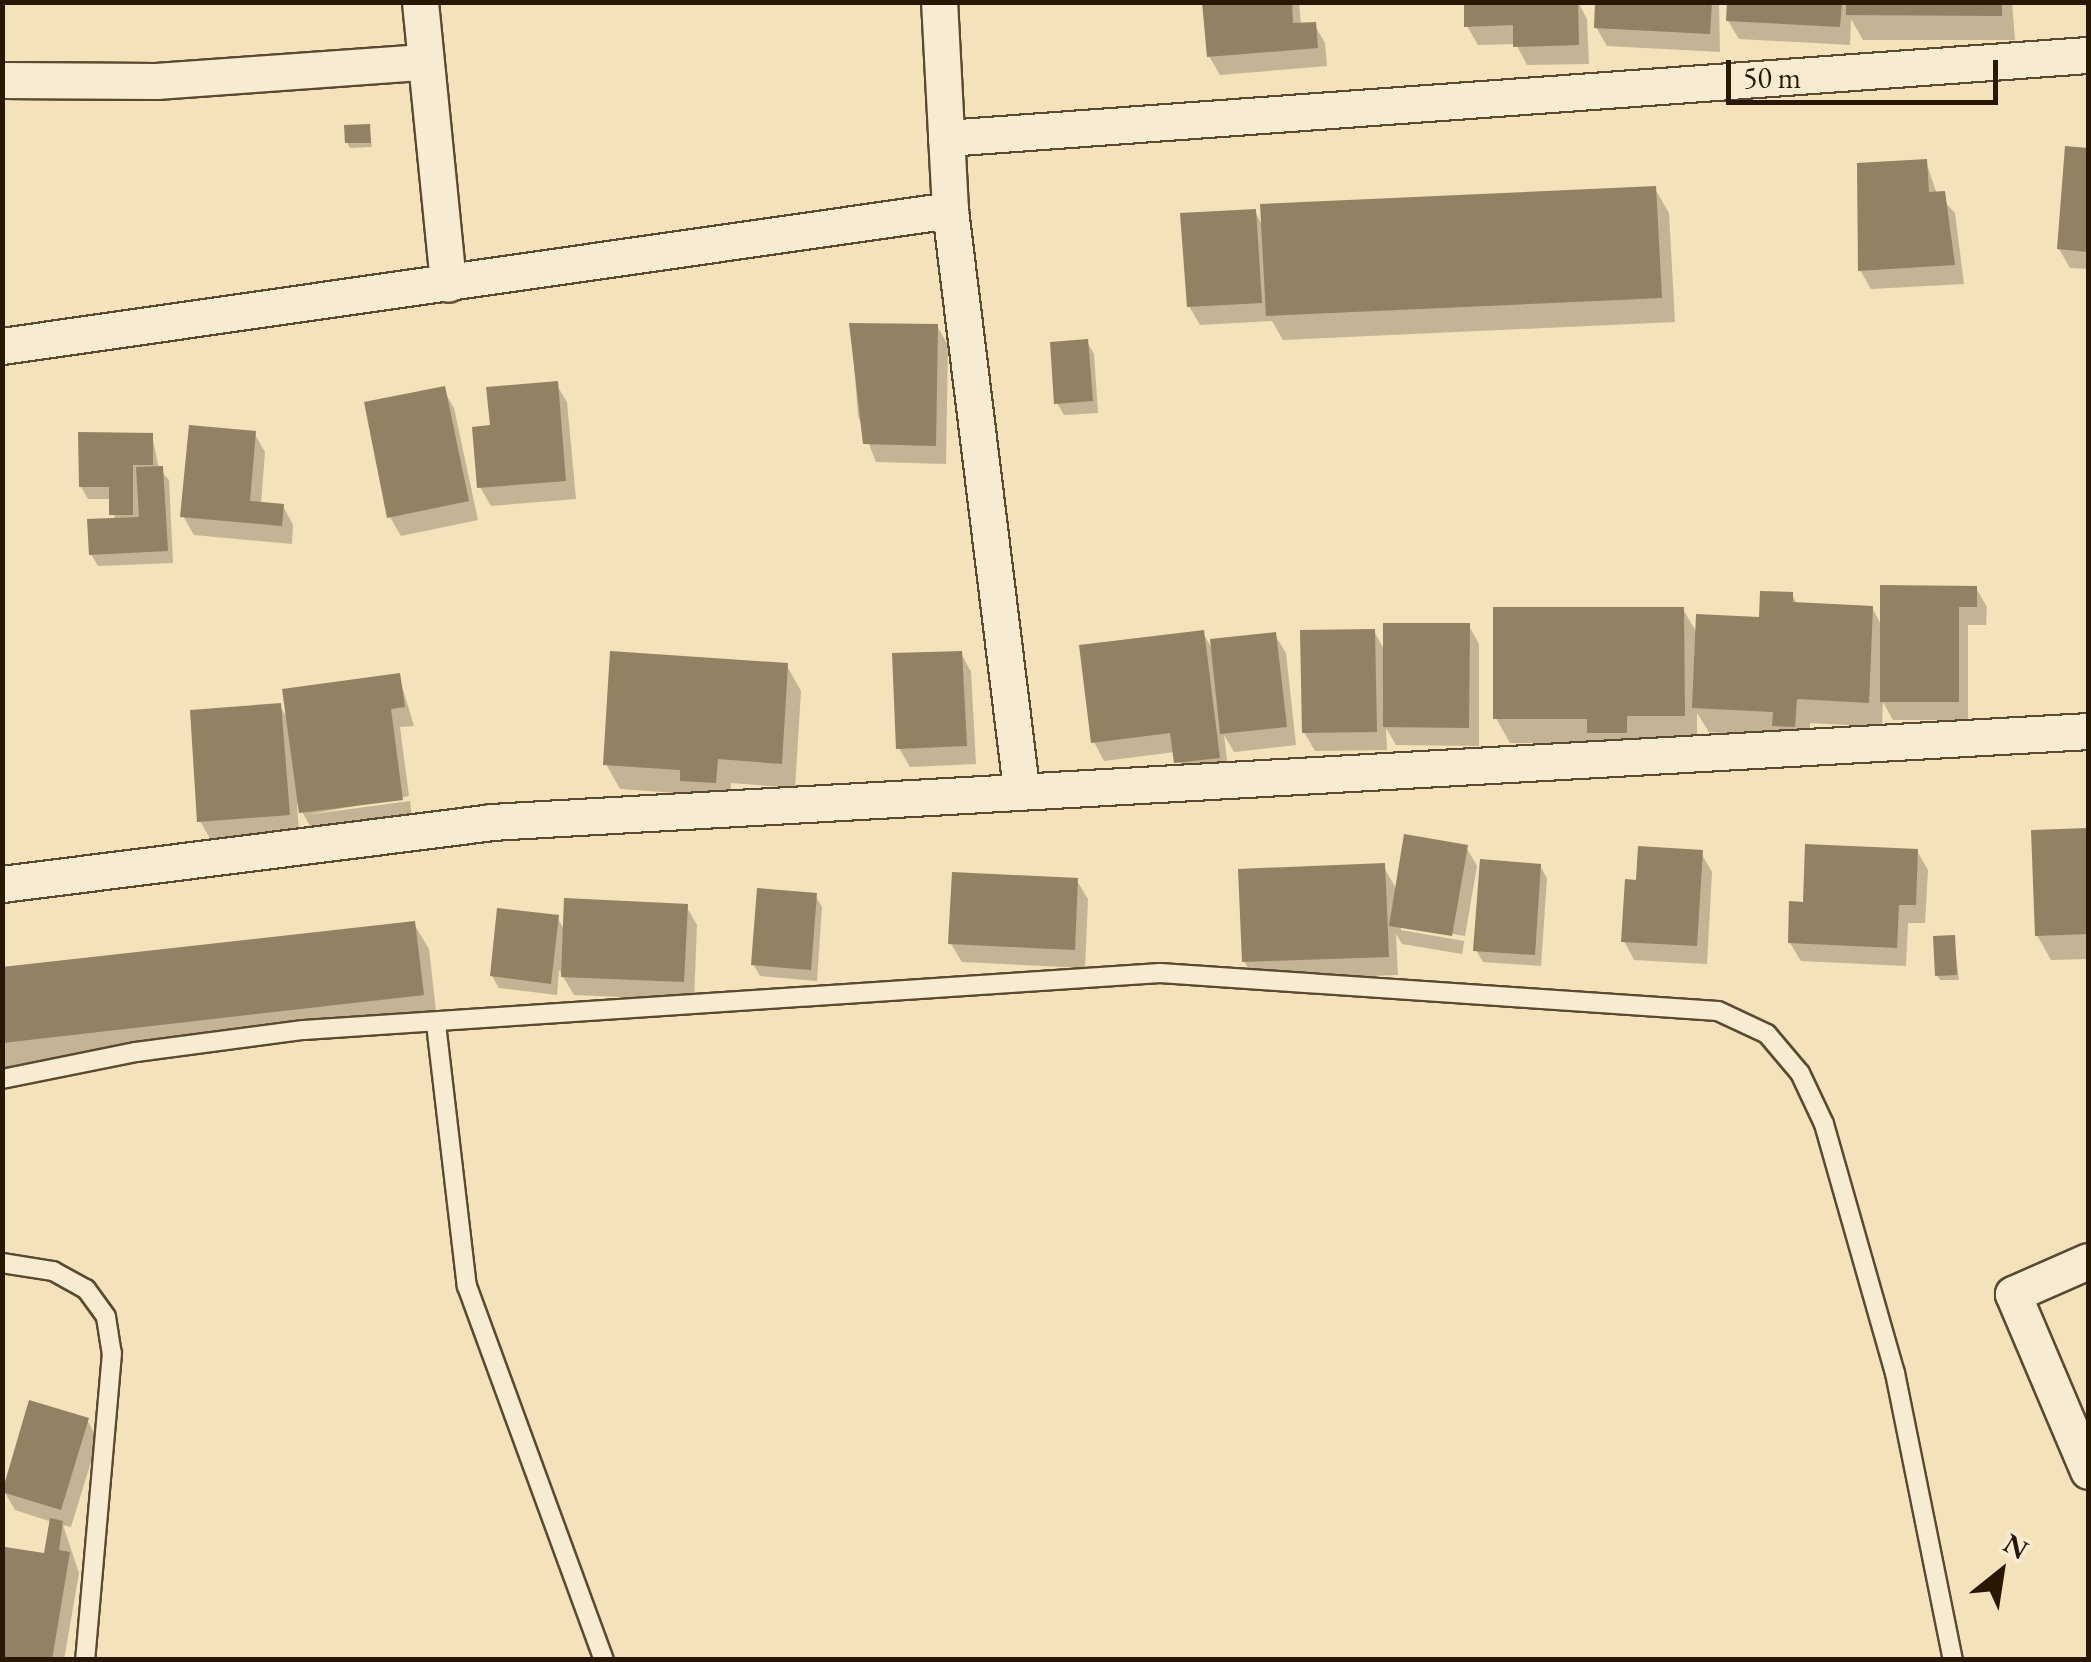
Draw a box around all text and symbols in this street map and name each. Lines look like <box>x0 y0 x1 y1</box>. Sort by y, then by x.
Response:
scale bar <box>1731 40 2004 102</box>
text: 50 m <box>1743 58 1801 97</box>
north arrow <box>1951 1522 2051 1622</box>
text: N <box>1997 1525 2035 1567</box>

